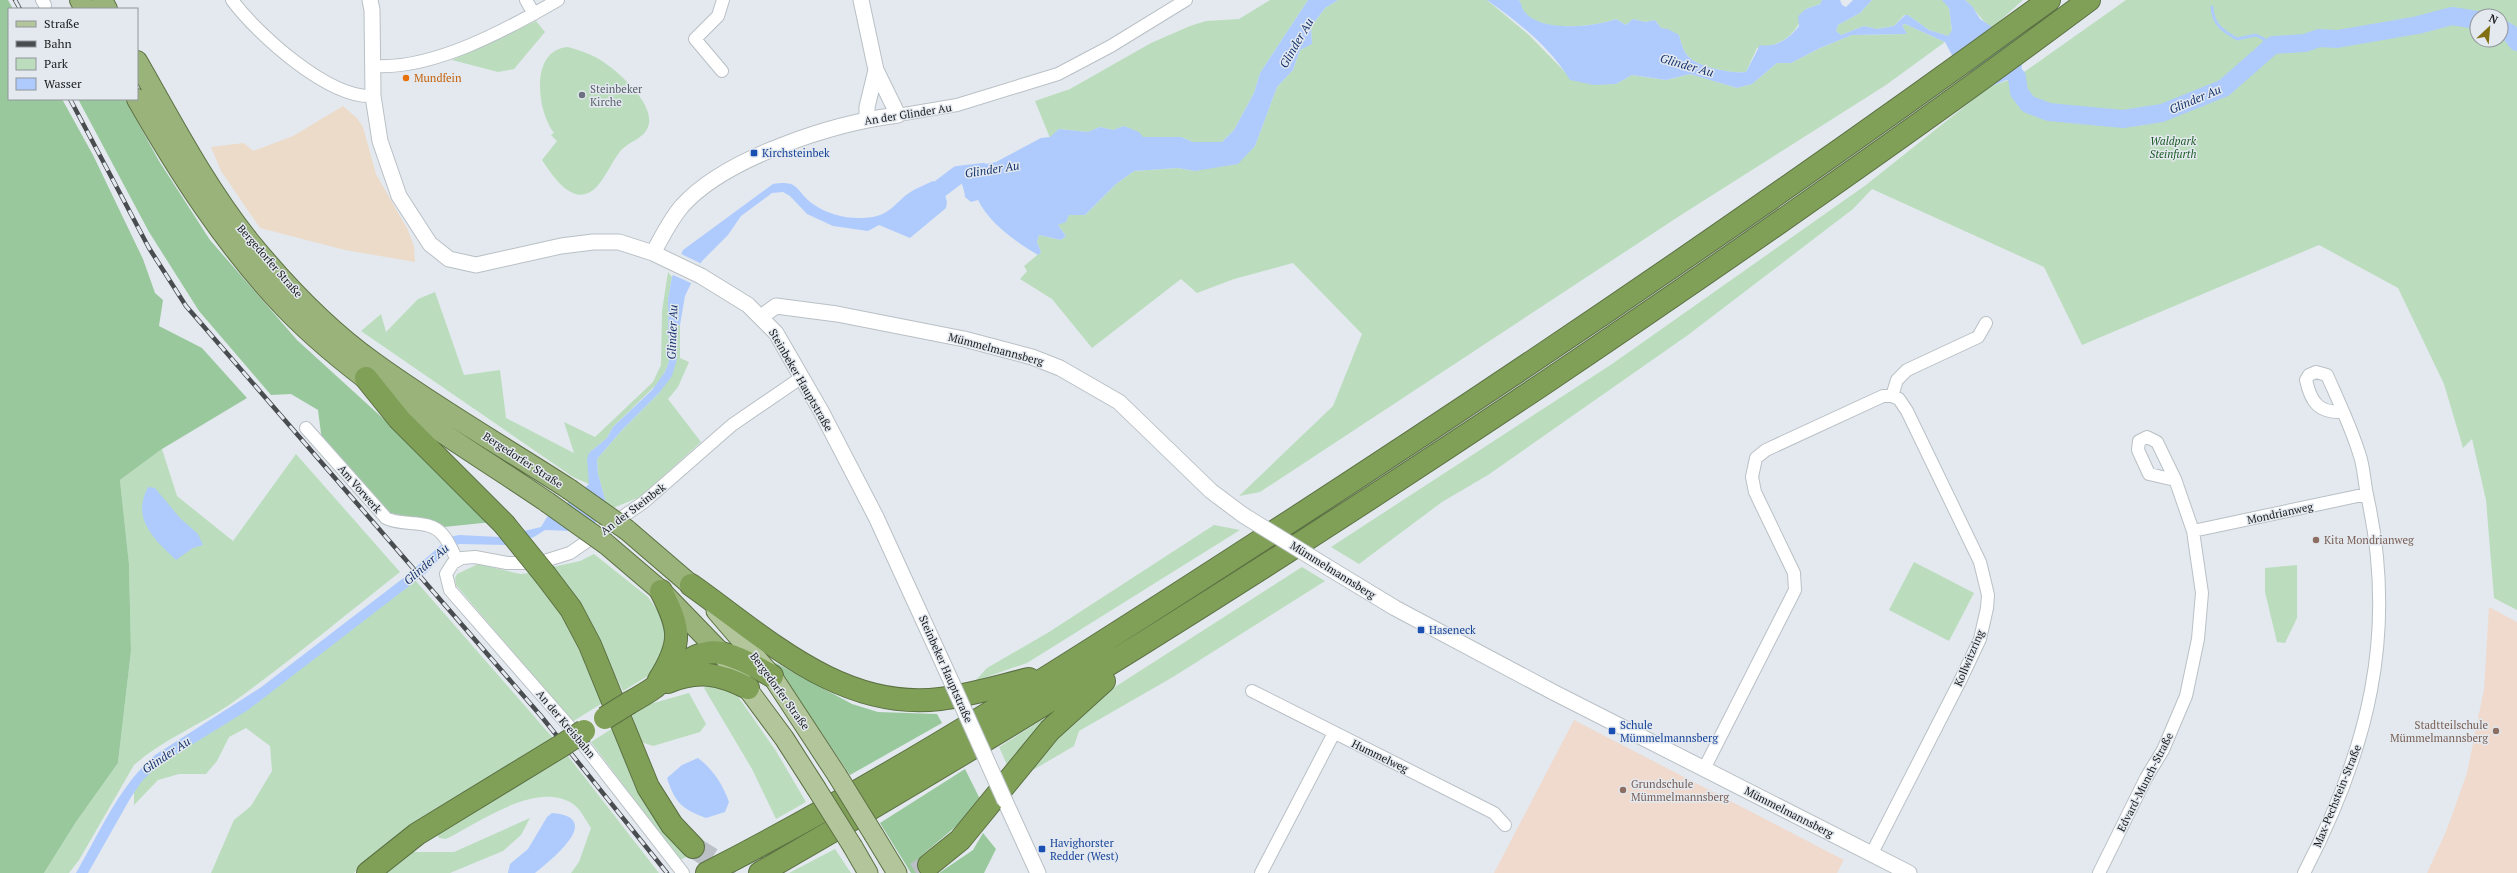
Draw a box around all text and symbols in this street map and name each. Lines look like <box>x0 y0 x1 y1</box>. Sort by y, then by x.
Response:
legend <box>8 8 138 100</box>
north arrow <box>2469 8 2509 48</box>
text: N <box>2487 11 2501 27</box>
water label: Glinder Au <box>1276 15 1316 71</box>
text: Straße <box>44 16 79 31</box>
text: Bahn <box>44 36 72 51</box>
water label: Glinder Au <box>1658 50 1716 80</box>
text: Park <box>44 56 69 71</box>
place label: Mundfein <box>414 71 462 85</box>
marker: Mundfein <box>401 73 411 83</box>
text: Wasser <box>44 76 82 91</box>
water label: Glinder Au <box>2167 81 2223 117</box>
place label: Steinbeker Kirche <box>590 82 643 109</box>
marker: Steinbeker Kirche <box>577 90 587 100</box>
street label: An der Glinder Au <box>863 100 953 128</box>
park label: Waldpark Steinfurth <box>2150 134 2197 161</box>
place label: Kirchsteinbek <box>762 146 830 160</box>
marker: Kirchsteinbek <box>749 148 759 158</box>
water label: Glinder Au <box>964 157 1020 181</box>
street label: Bergedorfer Straße <box>234 221 306 301</box>
water label: Glinder Au <box>664 304 680 360</box>
street label: Steinbeker Hauptstraße <box>766 326 836 434</box>
street label: Mümmelmannsberg <box>947 330 1045 369</box>
street label: Bergedorfer Straße <box>480 429 566 491</box>
street label: Am Vorwerk <box>335 462 385 516</box>
street label: An der Steinbek <box>598 480 669 538</box>
street label: Mondrianweg <box>2246 499 2314 527</box>
place label: Kita Mondrianweg <box>2324 533 2414 547</box>
marker: Kita Mondrianweg <box>2311 535 2321 545</box>
street label: Mümmelmannsberg <box>1288 538 1378 602</box>
water label: Glinder Au <box>400 540 452 588</box>
street label: Steinbeker Hauptstraße <box>916 613 976 725</box>
place label: Haseneck <box>1429 623 1476 637</box>
marker: Haseneck <box>1416 625 1426 635</box>
street label: Kollwitzring <box>1951 628 1987 688</box>
street label: Bergedorfer Straße <box>747 649 813 733</box>
street label: An der Kreisbahn <box>533 687 599 761</box>
place label: Schule Mümmelmannsberg <box>1620 718 1718 745</box>
place label: Stadtteilschule Mümmelmannsberg <box>2390 718 2488 745</box>
marker: Schule Mümmelmannsberg <box>1607 726 1617 736</box>
marker: Stadtteilschule Mümmelmannsberg <box>2491 726 2501 736</box>
street label: Edvard-Munch-Straße <box>2114 730 2176 834</box>
water label: Glinder Au <box>139 733 193 777</box>
street label: Hummelweg <box>1349 736 1411 776</box>
street label: Max-Pechstein-Straße <box>2310 742 2364 849</box>
place label: Grundschule Mümmelmannsberg <box>1631 777 1729 804</box>
street label: Mümmelmannsberg <box>1742 783 1836 841</box>
marker: Grundschule Mümmelmannsberg <box>1618 785 1628 795</box>
place label: Havighorster Redder (West) <box>1050 836 1119 863</box>
marker: Havighorster Redder (West) <box>1037 844 1047 854</box>

